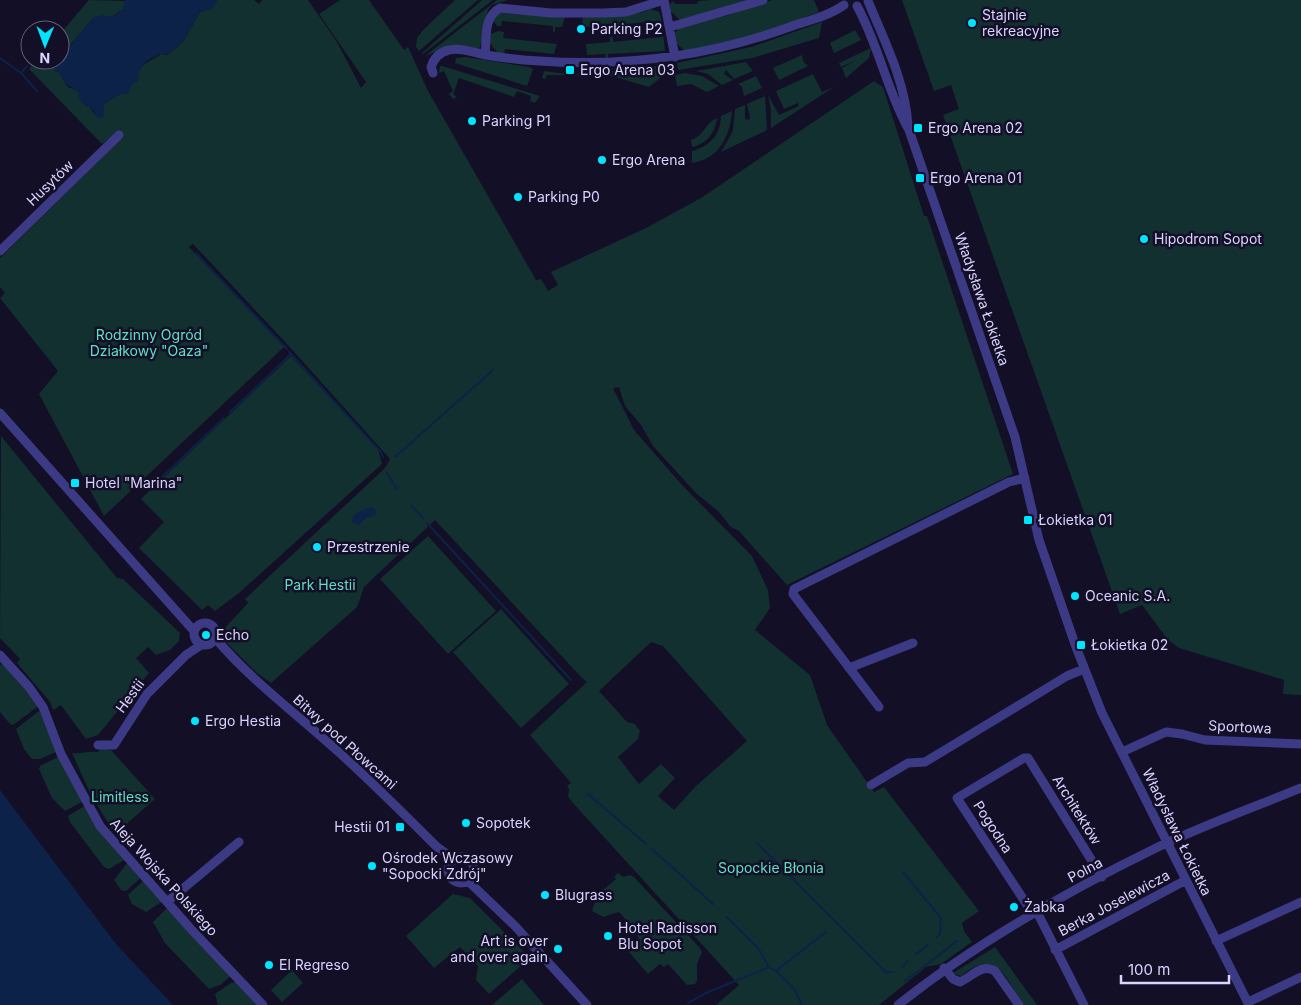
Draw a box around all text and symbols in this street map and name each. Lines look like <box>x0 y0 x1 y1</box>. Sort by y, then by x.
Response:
place label: Stajnie rekreacyjne <box>982 6 1060 39</box>
marker: Stajnie rekreacyjne <box>966 17 978 29</box>
north arrow <box>20 20 70 70</box>
place label: Parking P2 <box>591 20 663 37</box>
marker: Parking P2 <box>575 23 587 35</box>
text: N <box>39 50 50 67</box>
place label: Ergo Arena 03 <box>580 61 675 78</box>
marker: Ergo Arena 03 <box>564 64 576 76</box>
place label: Parking P1 <box>482 112 551 129</box>
marker: Parking P1 <box>466 115 478 127</box>
place label: Ergo Arena 02 <box>928 119 1023 136</box>
marker: Ergo Arena 02 <box>912 122 924 134</box>
place label: Ergo Arena <box>612 151 685 168</box>
marker: Ergo Arena <box>596 154 608 166</box>
street label: Husytów <box>23 156 76 209</box>
place label: Ergo Arena 01 <box>930 169 1022 186</box>
marker: Ergo Arena 01 <box>914 172 926 184</box>
place label: Parking P0 <box>528 188 600 205</box>
marker: Parking P0 <box>512 191 524 203</box>
street label: Władysława Łokietka <box>952 230 1013 368</box>
place label: Hipodrom Sopot <box>1154 230 1262 247</box>
marker: Hipodrom Sopot <box>1138 233 1150 245</box>
park label: Rodzinny Ogród Działkowy "Oaza" <box>90 326 208 359</box>
place label: Hotel "Marina" <box>85 474 182 491</box>
marker: Hotel "Marina" <box>69 477 81 489</box>
place label: Łokietka 01 <box>1038 511 1113 528</box>
marker: Łokietka 01 <box>1022 514 1034 526</box>
place label: Przestrzenie <box>327 538 410 555</box>
marker: Przestrzenie <box>311 541 323 553</box>
park label: Park Hestii <box>284 576 356 593</box>
place label: Oceanic S.A. <box>1085 587 1170 604</box>
marker: Oceanic S.A. <box>1069 590 1081 602</box>
place label: Echo <box>216 626 249 643</box>
marker: Echo <box>200 629 212 641</box>
place label: Łokietka 02 <box>1091 636 1168 653</box>
marker: Łokietka 02 <box>1075 639 1087 651</box>
street label: Hestii <box>112 676 147 716</box>
street label: Bitwy pod Płowcami <box>290 691 401 793</box>
place label: Ergo Hestia <box>205 712 281 729</box>
marker: Ergo Hestia <box>189 715 201 727</box>
street label: Sportowa <box>1208 716 1272 737</box>
street label: Władysława Łokietka <box>1139 765 1216 898</box>
street label: Architektów <box>1049 772 1105 848</box>
park label: Limitless <box>91 788 149 805</box>
street label: Pogodna <box>970 797 1017 856</box>
street label: Aleja Wojska Polskiego <box>107 814 222 939</box>
place label: Sopotek <box>476 814 531 831</box>
marker: Sopotek <box>460 817 472 829</box>
place label: Hestii 01 <box>334 818 390 835</box>
marker: Hestii 01 <box>394 821 406 833</box>
place label: Ośrodek Wczasowy "Sopocki Zdrój" <box>382 849 513 882</box>
street label: Polna <box>1065 853 1105 886</box>
park label: Sopockie Błonia <box>718 859 824 876</box>
marker: Ośrodek Wczasowy "Sopocki Zdrój" <box>366 860 378 872</box>
street label: Berka Joselewicza <box>1055 866 1172 939</box>
place label: Blugrass <box>555 886 612 903</box>
marker: Blugrass <box>539 889 551 901</box>
place label: Żabka <box>1024 898 1065 915</box>
marker: Żabka <box>1008 901 1020 913</box>
place label: Hotel Radisson Blu Sopot <box>618 919 717 952</box>
marker: Hotel Radisson Blu Sopot <box>602 930 614 942</box>
place label: Art is over and over again <box>450 932 548 965</box>
marker: Art is over and over again <box>552 943 564 955</box>
scale bar <box>1121 952 1228 984</box>
place label: El Regreso <box>279 956 349 973</box>
marker: El Regreso <box>263 959 275 971</box>
text: 100 m <box>1128 960 1170 979</box>

